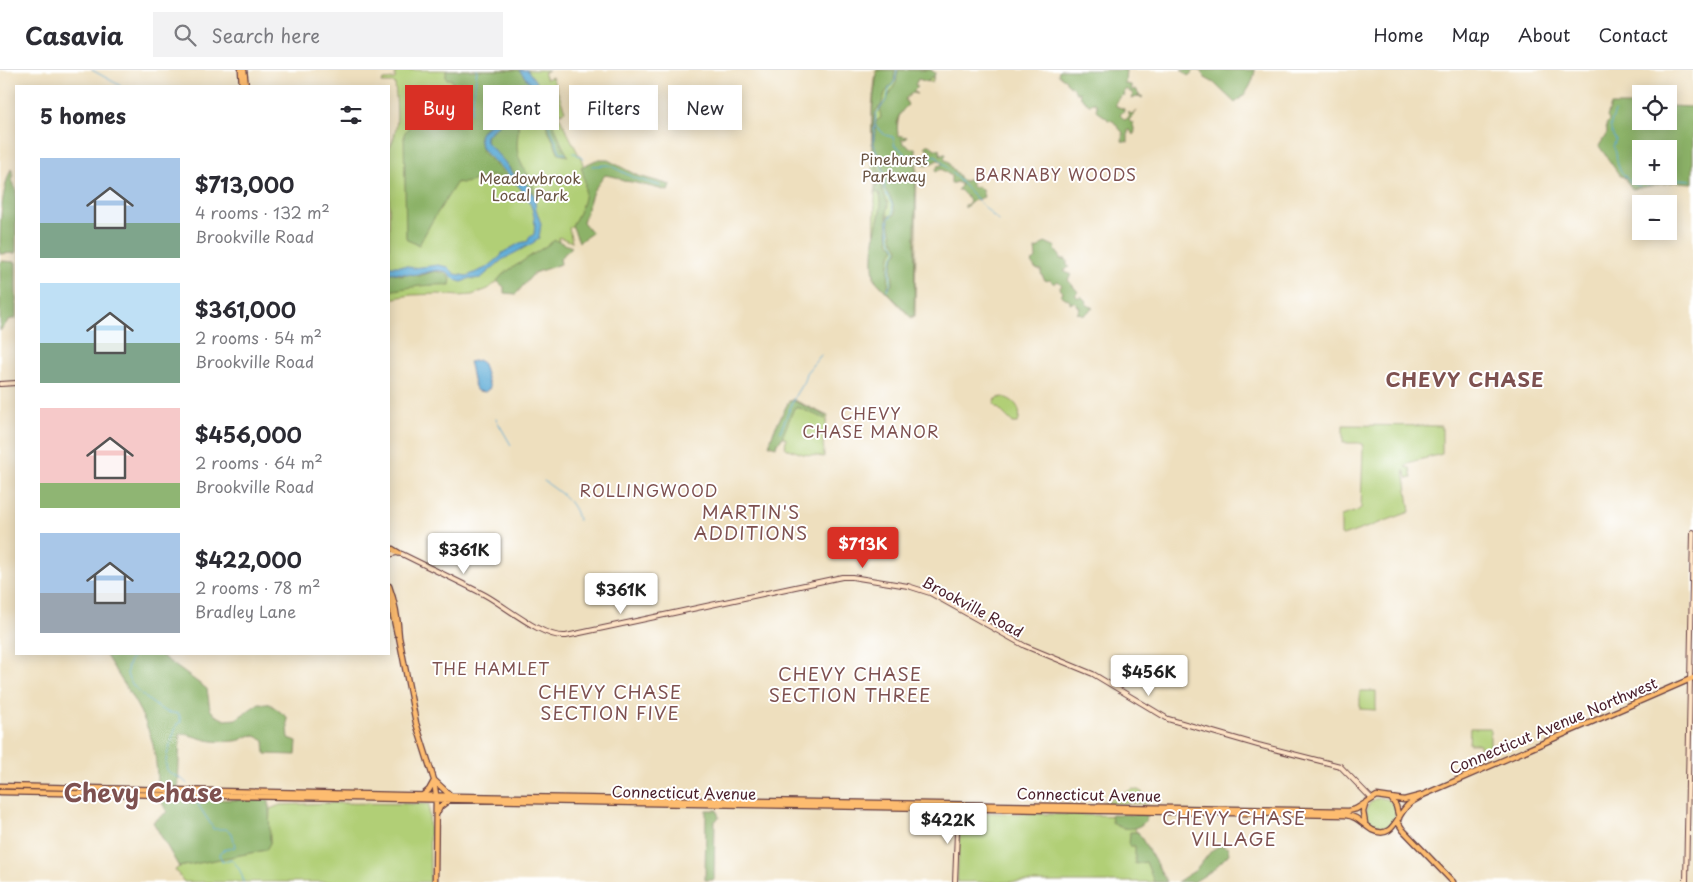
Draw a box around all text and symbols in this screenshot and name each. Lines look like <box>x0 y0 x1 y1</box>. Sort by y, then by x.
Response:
search box <box>153 12 503 57</box>
text: Casavia <box>25 17 123 53</box>
icon: search <box>171 21 199 49</box>
text: Search here <box>211 21 320 49</box>
text: Home <box>1373 21 1423 48</box>
text: Map <box>1451 21 1490 48</box>
text: About <box>1518 21 1570 48</box>
text: Contact <box>1598 21 1668 48</box>
chip: Buy <box>405 85 473 130</box>
chip: Rent <box>483 85 559 130</box>
chip: Filters <box>569 85 658 130</box>
chip: New <box>668 85 742 130</box>
map controls <box>1632 85 1677 240</box>
button: locate <box>1632 85 1677 130</box>
text: 5 homes <box>40 99 126 131</box>
icon: filters <box>337 101 365 129</box>
button: + <box>1632 140 1677 185</box>
park label: Pinehurst Parkway <box>860 147 928 187</box>
district label: BARNABY WOODS <box>975 162 1137 186</box>
park label: Meadowbrook Local Park <box>479 166 581 206</box>
text: $713,000 <box>195 168 294 200</box>
icon: home <box>80 178 140 238</box>
button: − <box>1632 195 1677 240</box>
text: 4 rooms · 132 m² <box>195 200 330 224</box>
text: Brookville Road <box>195 224 314 248</box>
text: $361,000 <box>195 293 296 325</box>
icon: home <box>80 303 140 363</box>
text: 2 rooms · 54 m² <box>195 325 322 349</box>
text: Brookville Road <box>195 349 314 373</box>
district label: CHEVY CHASE <box>1386 364 1544 394</box>
district label: CHEVY CHASE MANOR <box>802 401 940 443</box>
text: $456,000 <box>195 418 302 450</box>
icon: home <box>80 428 140 488</box>
text: 2 rooms · 64 m² <box>195 450 323 474</box>
text: Brookville Road <box>195 474 314 498</box>
district label: ROLLINGWOOD <box>580 478 718 502</box>
district label: MARTIN'S ADDITIONS <box>694 498 808 546</box>
pin: $713K <box>828 526 898 569</box>
text: $713K <box>838 531 888 555</box>
pin: $361K <box>429 532 499 575</box>
text: $361K <box>439 537 489 561</box>
text: $422,000 <box>195 543 302 575</box>
icon: home <box>80 553 140 613</box>
street label: Brookville Road <box>918 570 1028 642</box>
pin: $361K <box>586 572 656 615</box>
text: 2 rooms · 78 m² <box>195 575 321 599</box>
text: $361K <box>596 577 646 601</box>
text: Bradley Lane <box>195 599 296 623</box>
pin: $456K <box>1114 654 1184 697</box>
district label: THE HAMLET <box>432 656 550 680</box>
text: $456K <box>1122 659 1176 683</box>
district label: CHEVY CHASE SECTION THREE <box>769 660 931 708</box>
street label: Connecticut Avenue Northwest <box>1445 671 1661 779</box>
district label: CHEVY CHASE SECTION FIVE <box>538 678 682 726</box>
district label: Chevy Chase <box>63 773 223 811</box>
street label: Connecticut Avenue <box>611 779 757 805</box>
street label: Connecticut Avenue <box>1016 781 1162 807</box>
pin: $422K <box>913 802 983 845</box>
district label: CHEVY CHASE VILLAGE <box>1162 804 1306 852</box>
text: $422K <box>921 807 975 831</box>

